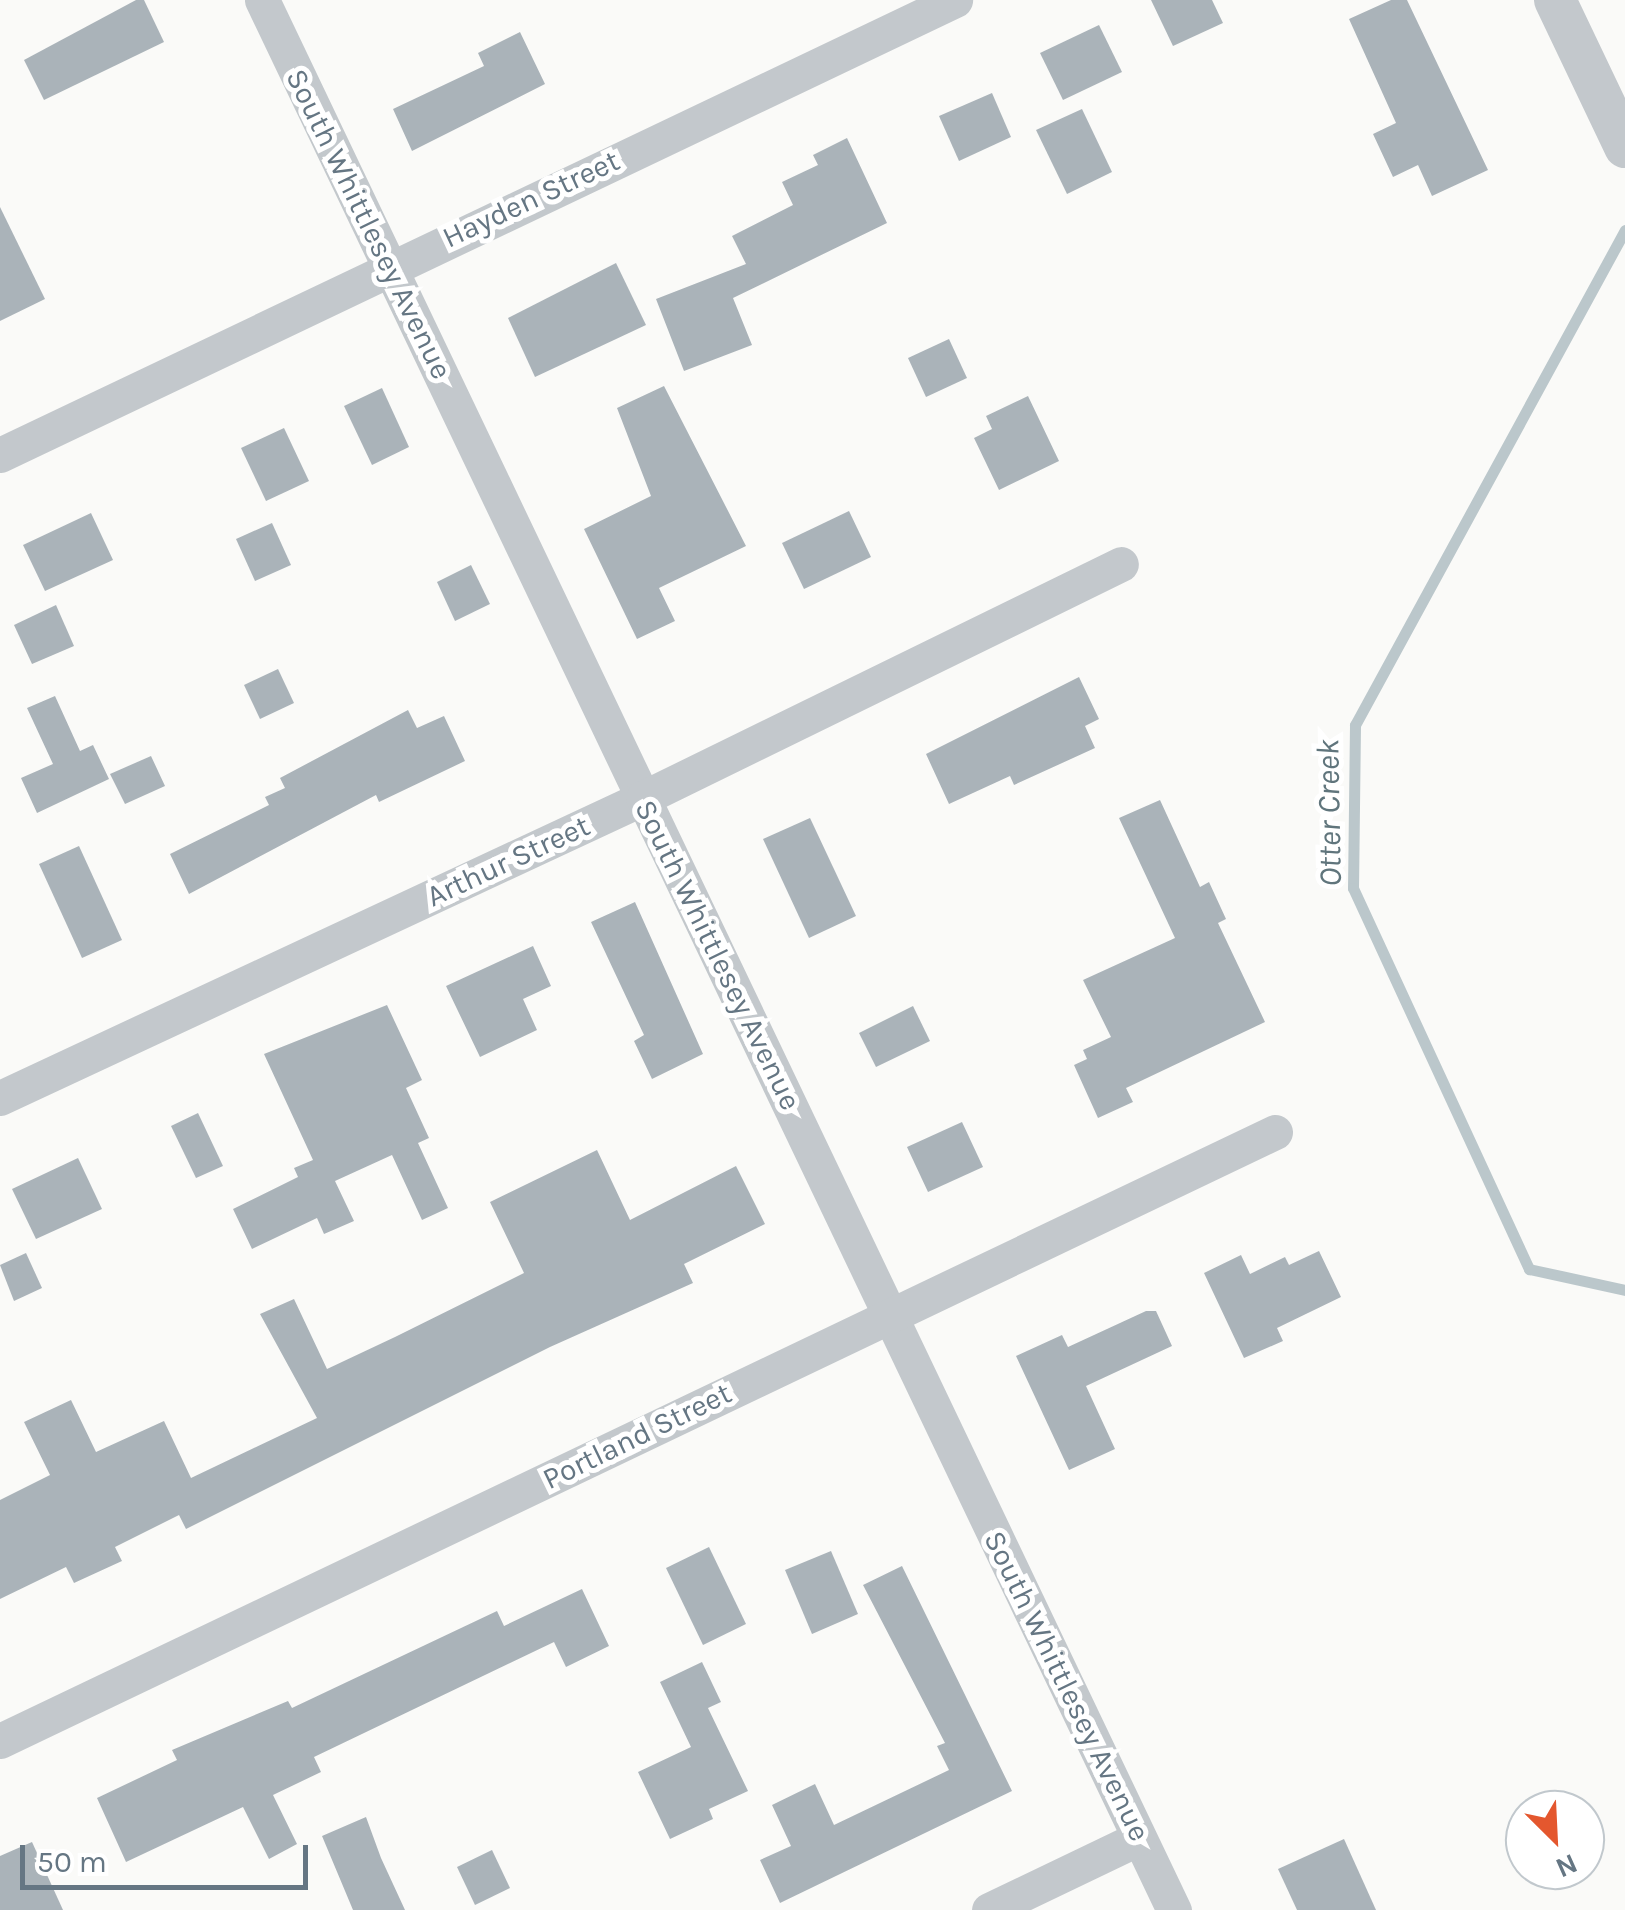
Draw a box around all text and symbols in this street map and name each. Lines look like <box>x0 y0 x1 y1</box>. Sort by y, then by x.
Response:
street label: South Whittlesey Avenue <box>278 63 460 385</box>
street label: Hayden Street <box>437 142 625 256</box>
water label: Otter Creek <box>1310 739 1350 887</box>
street label: South Whittlesey Avenue <box>627 794 809 1116</box>
street label: Arthur Street <box>421 808 595 914</box>
street label: Portland Street <box>537 1375 737 1497</box>
street label: South Whittlesey Avenue <box>976 1525 1158 1847</box>
north arrow <box>1505 1790 1605 1890</box>
scale bar <box>25 1825 312 1887</box>
text: 50 m <box>37 1844 107 1880</box>
text: N <box>1551 1847 1582 1885</box>

